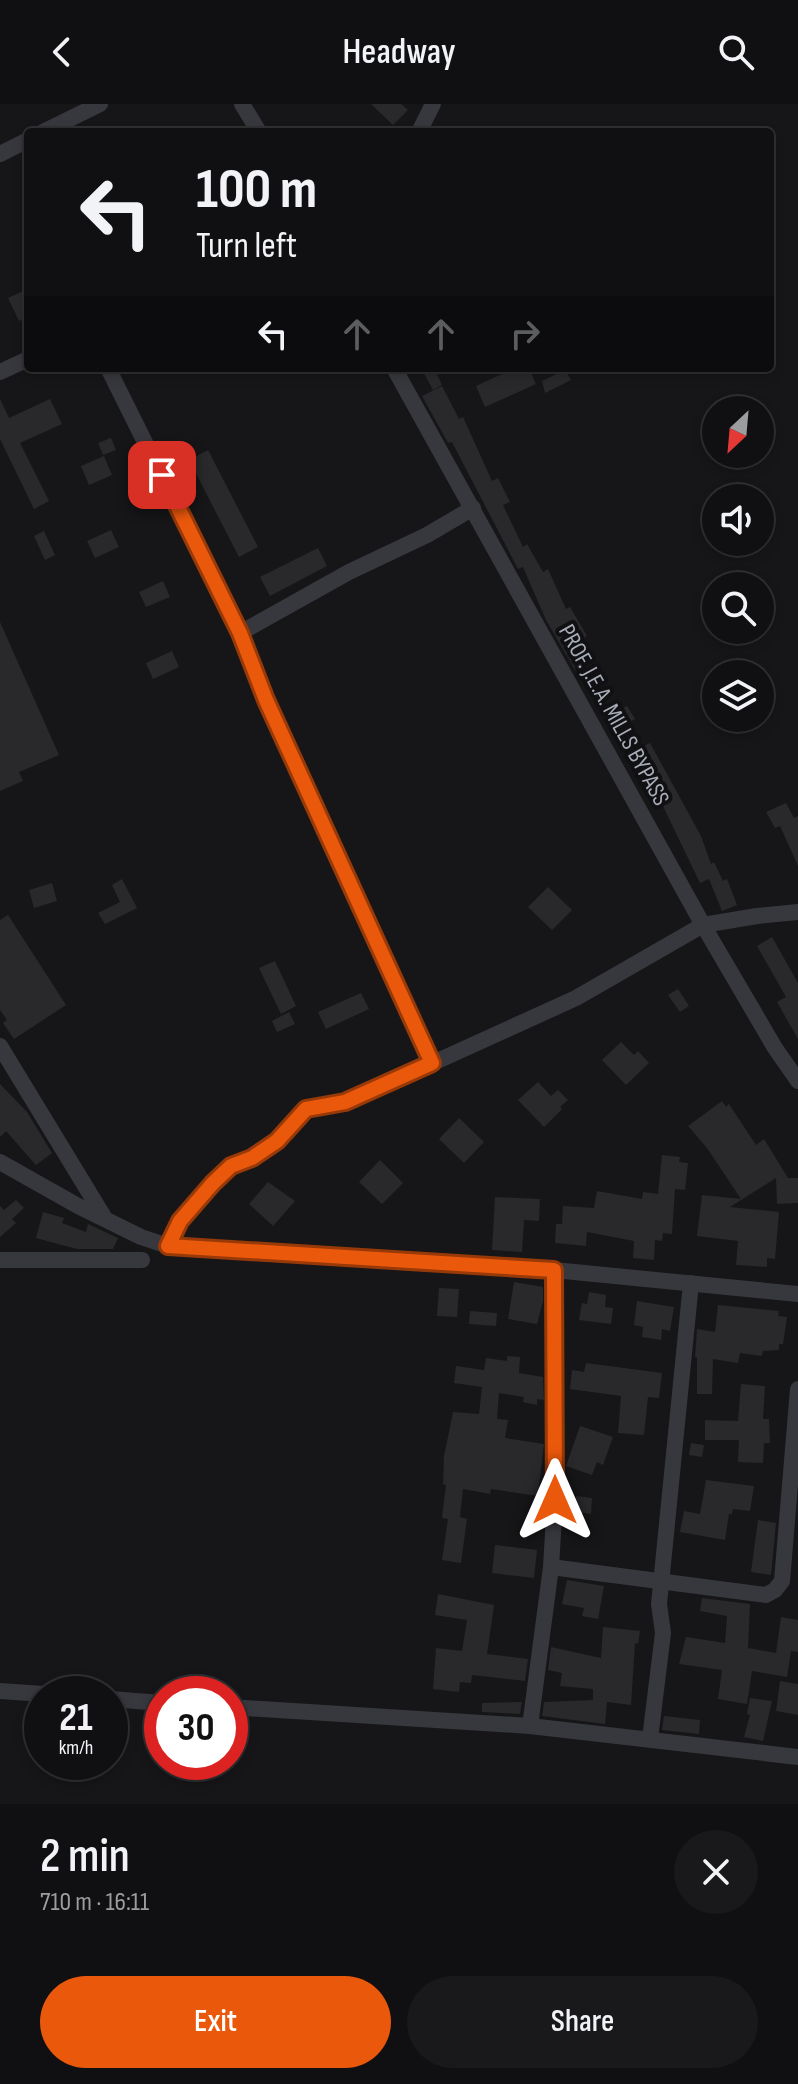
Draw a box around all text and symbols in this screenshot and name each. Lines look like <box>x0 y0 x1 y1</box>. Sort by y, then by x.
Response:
icon: back <box>40 30 84 74</box>
icon: search <box>714 30 758 74</box>
text: Headway <box>343 31 455 74</box>
text: 100 m <box>196 157 317 224</box>
icon: left <box>64 160 168 264</box>
text: Turn left <box>196 225 297 268</box>
icon: left <box>251 312 295 356</box>
icon: ahead <box>335 312 379 356</box>
icon: ahead <box>419 312 463 356</box>
icon: right <box>503 312 547 356</box>
north arrow <box>702 396 774 468</box>
map controls <box>702 396 774 732</box>
pin <box>128 441 196 509</box>
icon: arrive <box>140 453 184 497</box>
button: sound <box>702 484 774 556</box>
button: search <box>702 572 774 644</box>
street label: PROF. J.E.A. MILLS BYPASS <box>552 619 676 811</box>
button: layers <box>702 660 774 732</box>
position arrow <box>513 1458 597 1542</box>
speed limit sign: 30 <box>144 1676 248 1780</box>
text: 21 <box>59 1694 93 1742</box>
text: km/h <box>59 1736 93 1760</box>
text: 2 min <box>40 1828 130 1885</box>
button: close <box>674 1830 758 1914</box>
text: 710 m · 16:11 <box>40 1887 149 1918</box>
button: Exit <box>40 1976 391 2068</box>
button: Share <box>407 1976 758 2068</box>

